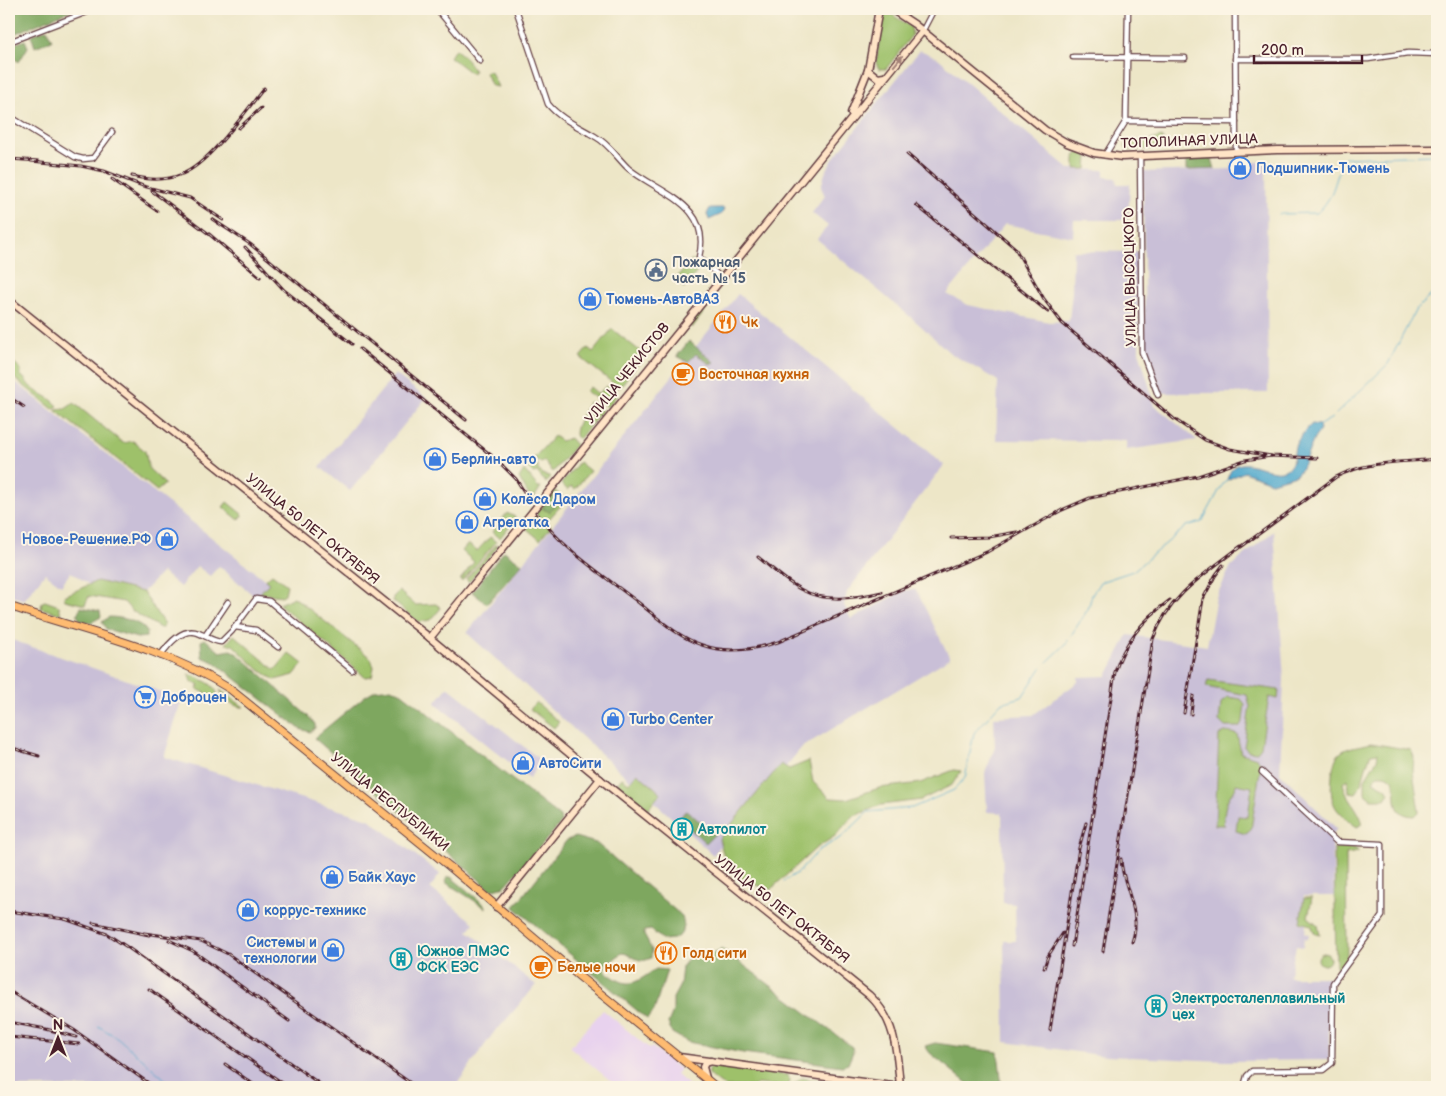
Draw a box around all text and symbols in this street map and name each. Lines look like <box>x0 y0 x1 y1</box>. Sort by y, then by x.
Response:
scale bar <box>1254 32 1361 64</box>
text: 200 m <box>1261 41 1304 60</box>
one-way arrow <box>892 54 903 67</box>
street label: ТОПОЛИНАЯ УЛИЦА <box>1120 130 1258 152</box>
shop icon: Подшипник-Тюмень <box>1228 156 1252 180</box>
place label: Подшипник-Тюмень <box>1256 160 1391 177</box>
street label: УЛИЦА ВЫСОЦКОГО <box>1120 207 1140 347</box>
place label: Пожарная часть № 15 <box>672 254 746 287</box>
public building icon: Пожарная часть № 15 <box>644 258 668 282</box>
shop icon: Тюмень-АвтоВАЗ <box>578 287 602 311</box>
place label: Тюмень-АвтоВАЗ <box>606 291 720 308</box>
restaurant icon: Чк <box>713 310 737 334</box>
place label: Чк <box>741 314 759 331</box>
street label: УЛИЦА ЧЕКИСТОВ <box>581 319 673 427</box>
cafe icon: Восточная кухня <box>671 362 695 386</box>
place label: Восточная кухня <box>699 366 809 383</box>
shop icon: Берлин-авто <box>423 447 447 471</box>
place label: Берлин-авто <box>451 451 537 468</box>
street label: УЛИЦА 50 ЛЕТ ОКТЯБРЯ <box>243 470 383 588</box>
shop icon: Колёса Даром <box>473 487 497 511</box>
place label: Колёса Даром <box>501 491 596 508</box>
shop icon: Агрегатка <box>455 510 479 534</box>
place label: Агрегатка <box>482 514 550 531</box>
shop icon: Новое-Решение.РФ <box>155 527 179 551</box>
place label: Новое-Решение.РФ <box>22 531 151 548</box>
supermarket icon: Доброцен <box>133 685 157 709</box>
place label: Доброцен <box>161 689 227 706</box>
shop icon: Turbo Center <box>601 707 625 731</box>
place label: Turbo Center <box>629 711 713 728</box>
street label: УЛИЦА РЕСПУБЛИКИ <box>328 749 452 855</box>
shop icon: АвтоСити <box>511 751 535 775</box>
place label: АвтоСити <box>538 755 602 772</box>
building icon: Автопилот <box>670 817 694 841</box>
place label: Автопилот <box>697 821 767 838</box>
street label: УЛИЦА 50 ЛЕТ ОКТЯБРЯ <box>711 851 853 967</box>
shop icon: Байк Хаус <box>320 865 344 889</box>
place label: Байк Хаус <box>348 869 416 886</box>
shop icon: коррус-техникс <box>236 898 260 922</box>
place label: коррус-техникс <box>264 902 366 919</box>
place label: Системы и технологии <box>244 934 317 967</box>
shop icon: Системы и технологии <box>321 938 345 962</box>
restaurant icon: Голд сити <box>654 941 678 965</box>
place label: Южное ПМЭС ФСК ЕЭС <box>417 943 509 976</box>
place label: Голд сити <box>682 945 747 962</box>
building icon: Южное ПМЭС ФСК ЕЭС <box>389 947 413 971</box>
cafe icon: Белые ночи <box>529 955 553 979</box>
place label: Белые ночи <box>557 959 636 976</box>
place label: Электросталеплавильный цех <box>1172 990 1345 1023</box>
building icon: Электросталеплавильный цех <box>1144 994 1168 1018</box>
north arrow <box>32 1014 82 1064</box>
text: N <box>53 1017 63 1034</box>

